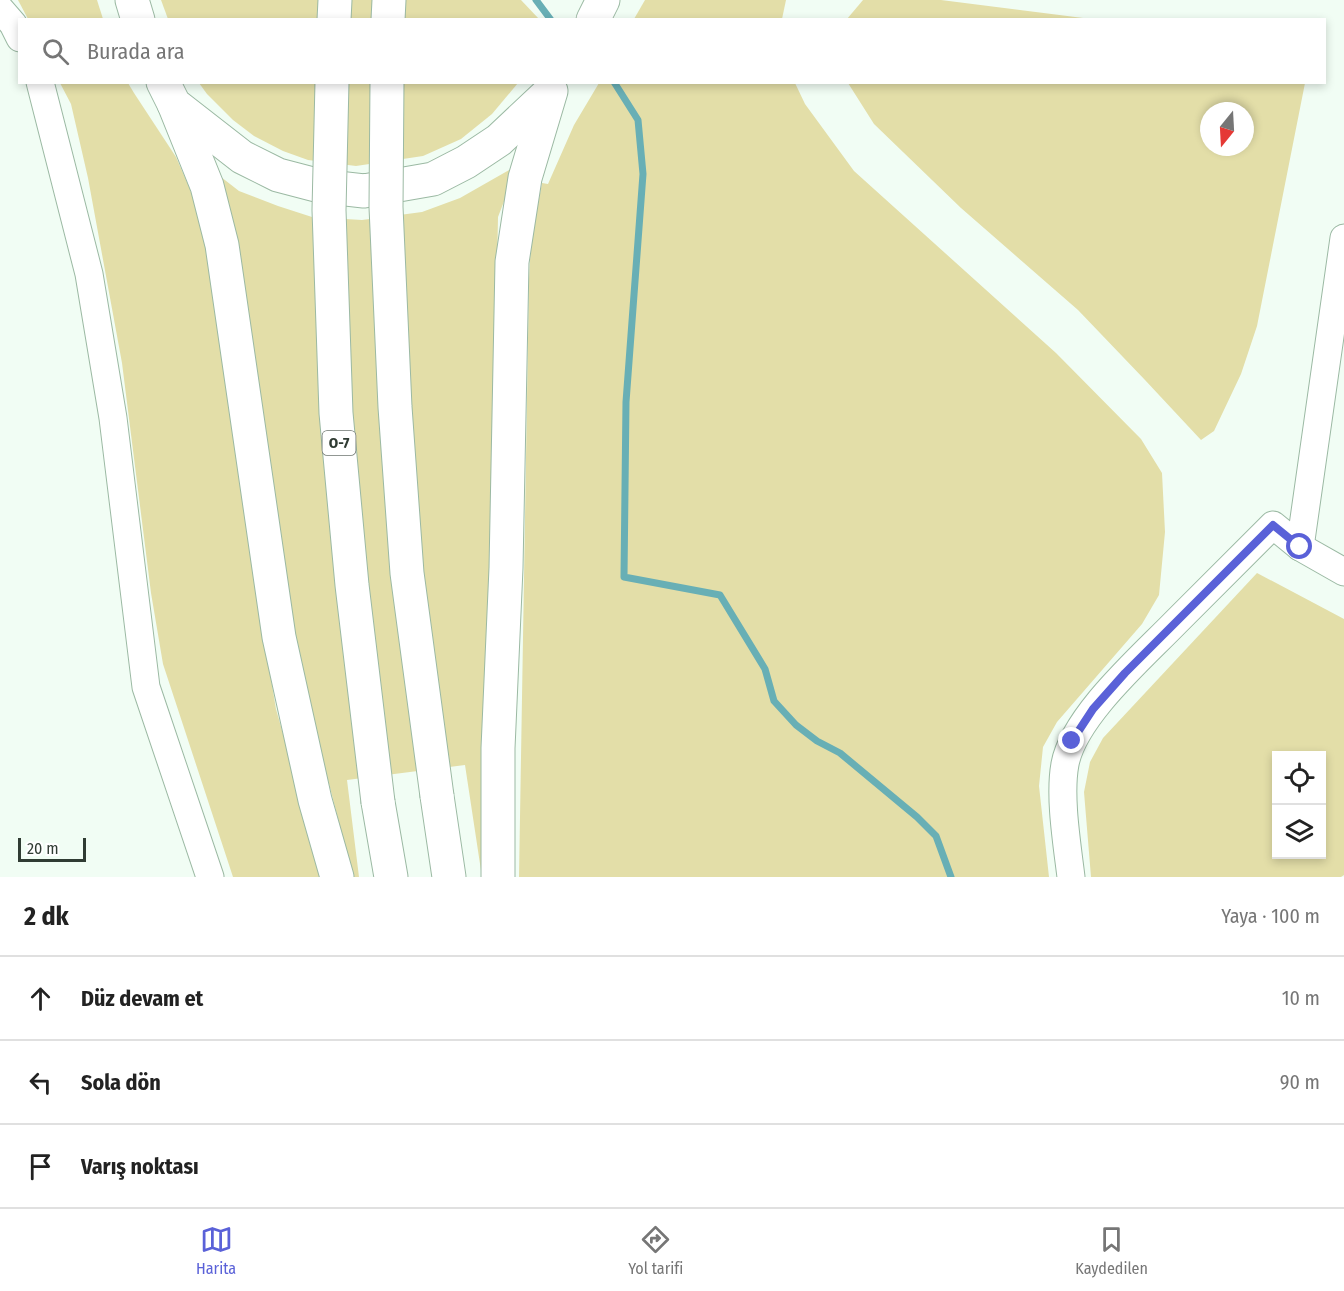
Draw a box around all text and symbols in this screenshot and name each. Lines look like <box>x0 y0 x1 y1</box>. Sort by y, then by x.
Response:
search box <box>18 18 1326 84</box>
icon: search <box>39 35 72 68</box>
text: Burada ara <box>87 38 185 65</box>
north arrow <box>1200 102 1254 156</box>
road number: O-7 <box>322 431 356 455</box>
route start <box>1286 533 1312 559</box>
route end <box>1058 727 1084 753</box>
map controls <box>1272 751 1326 859</box>
button: locate <box>1272 751 1326 805</box>
button: layers <box>1272 805 1326 859</box>
scale bar <box>18 835 86 862</box>
text: 20 m <box>27 839 58 858</box>
text: 2 dk <box>24 901 69 932</box>
text: Yaya · 100 m <box>1221 904 1320 928</box>
icon: ahead <box>24 982 57 1015</box>
text: Düz devam et <box>81 985 203 1012</box>
text: 10 m <box>1282 986 1320 1010</box>
icon: left <box>24 1066 57 1099</box>
text: Sola dön <box>81 1069 161 1096</box>
text: 90 m <box>1280 1070 1320 1094</box>
icon: arrive <box>24 1150 57 1183</box>
text: Varış noktası <box>81 1153 199 1180</box>
tab: Harita <box>196 1223 236 1278</box>
tab: Yol tarifi <box>628 1223 683 1278</box>
tab: Kaydedilen <box>1075 1223 1148 1278</box>

